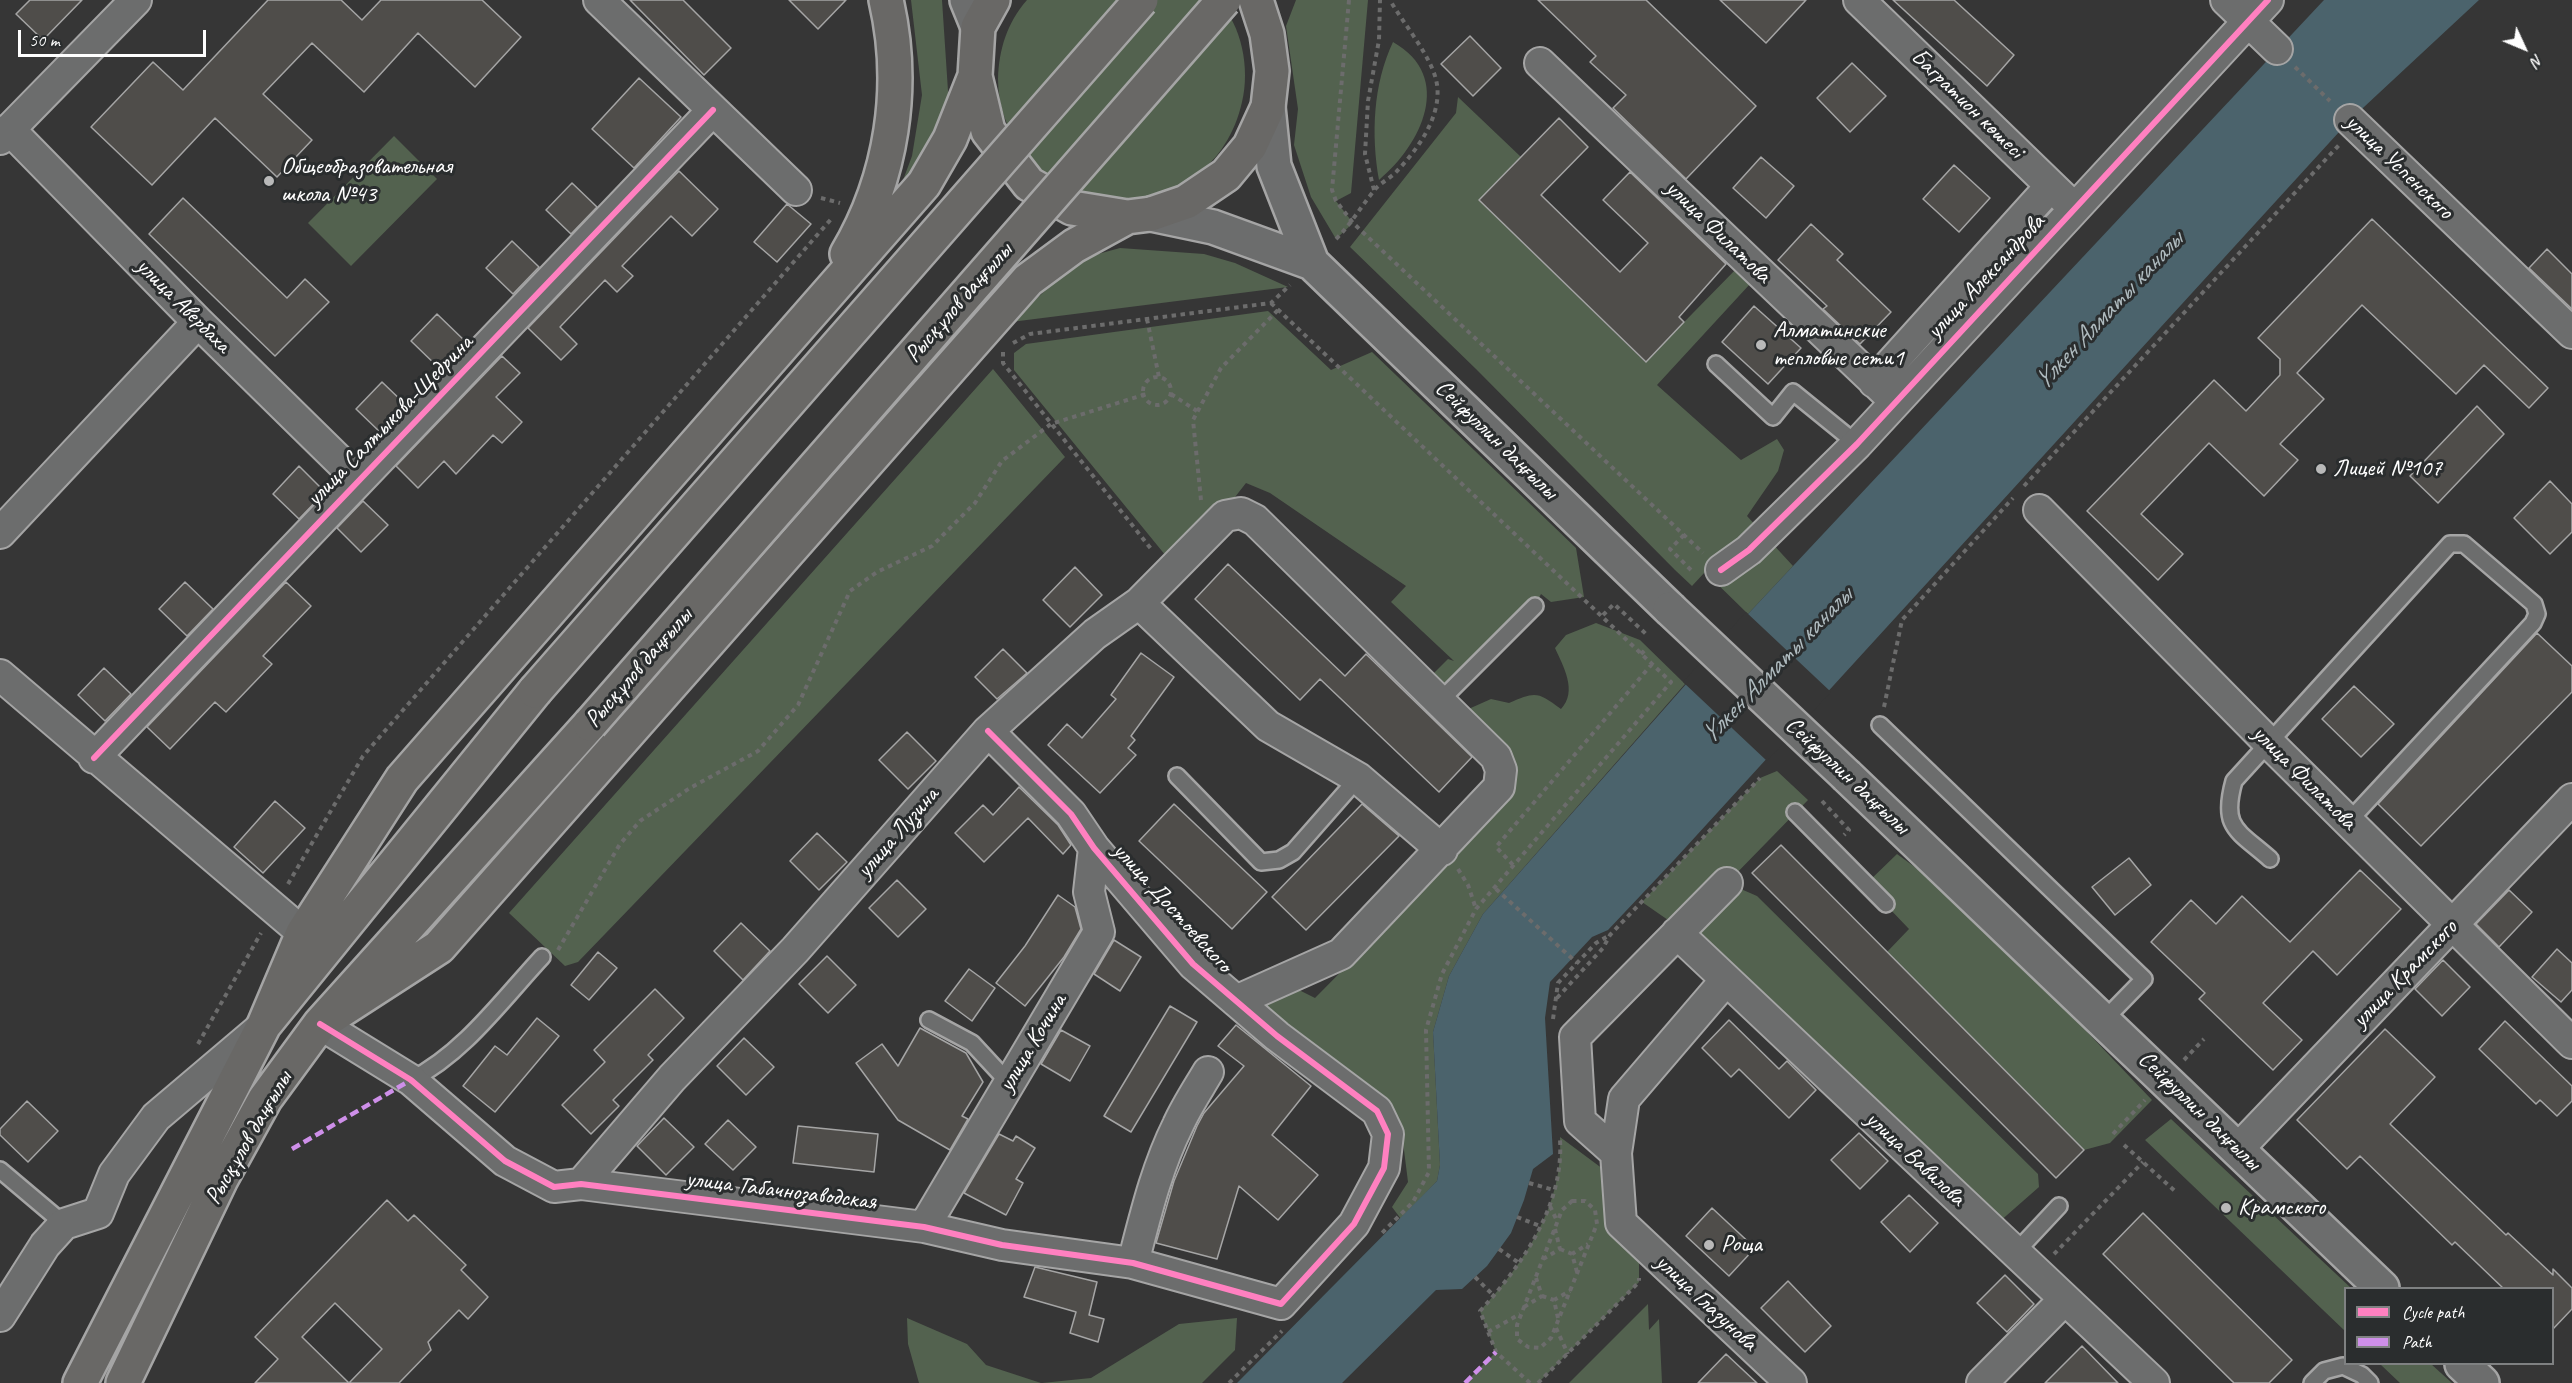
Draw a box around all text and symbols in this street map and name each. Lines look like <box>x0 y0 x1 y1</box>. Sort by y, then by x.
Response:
scale bar <box>21 18 208 56</box>
north arrow <box>2494 18 2554 78</box>
text: 50 m <box>29 29 60 51</box>
street label: Багратион көшесі <box>1904 43 2030 165</box>
text: N <box>2526 50 2548 71</box>
street label: улица Успенского <box>2339 108 2459 226</box>
place label: Общеобразовательная школа №43 <box>281 153 452 209</box>
marker: Общеобразовательная школа №43 <box>262 174 276 188</box>
street label: улица Филатова <box>1659 174 1777 290</box>
street label: улица Александрова <box>1921 209 2051 345</box>
water label: Үлкен Алматы каналы <box>2028 226 2190 396</box>
street label: Рысқұлов даңғылы <box>899 237 1019 369</box>
street label: улица Авербаха <box>130 253 236 359</box>
place label: Алматинские тепловые сети1 <box>1773 317 1904 373</box>
street label: улица Салтыкова-Щедрина <box>301 329 479 513</box>
marker: Алматинские тепловые сети1 <box>1754 338 1768 352</box>
street label: Сейфуллин даңғылы <box>1429 374 1563 506</box>
place label: Лицей №107 <box>2333 455 2442 483</box>
marker: Лицей №107 <box>2314 462 2328 476</box>
water label: Үлкен Алматы каналы <box>1695 582 1859 750</box>
street label: Рысқұлов даңғылы <box>579 602 699 734</box>
street label: Сейфуллин даңғылы <box>1779 711 1915 841</box>
street label: улица Филатова <box>2246 720 2362 836</box>
street label: улица Лузина <box>851 782 945 884</box>
street label: улица Достоевского <box>1106 837 1238 979</box>
street label: улица Крамского <box>2346 914 2464 1034</box>
street label: улица Кочина <box>993 989 1073 1097</box>
street label: Сейфуллин даңғылы <box>2132 1045 2266 1177</box>
street label: Рысқұлов даңғылы <box>199 1066 299 1210</box>
street label: улица Вавилова <box>1859 1105 1971 1213</box>
street label: улица Табачнозаводская <box>684 1165 878 1217</box>
place label: Крамского <box>2238 1194 2325 1222</box>
marker: Крамского <box>2219 1201 2233 1215</box>
place label: Роща <box>1721 1231 1762 1259</box>
marker: Роща <box>1702 1238 1716 1252</box>
street label: улица Глазунова <box>1649 1248 1763 1358</box>
legend <box>2344 1287 2554 1365</box>
text: Cycle path <box>2402 1301 2464 1323</box>
text: Path <box>2402 1331 2432 1353</box>

